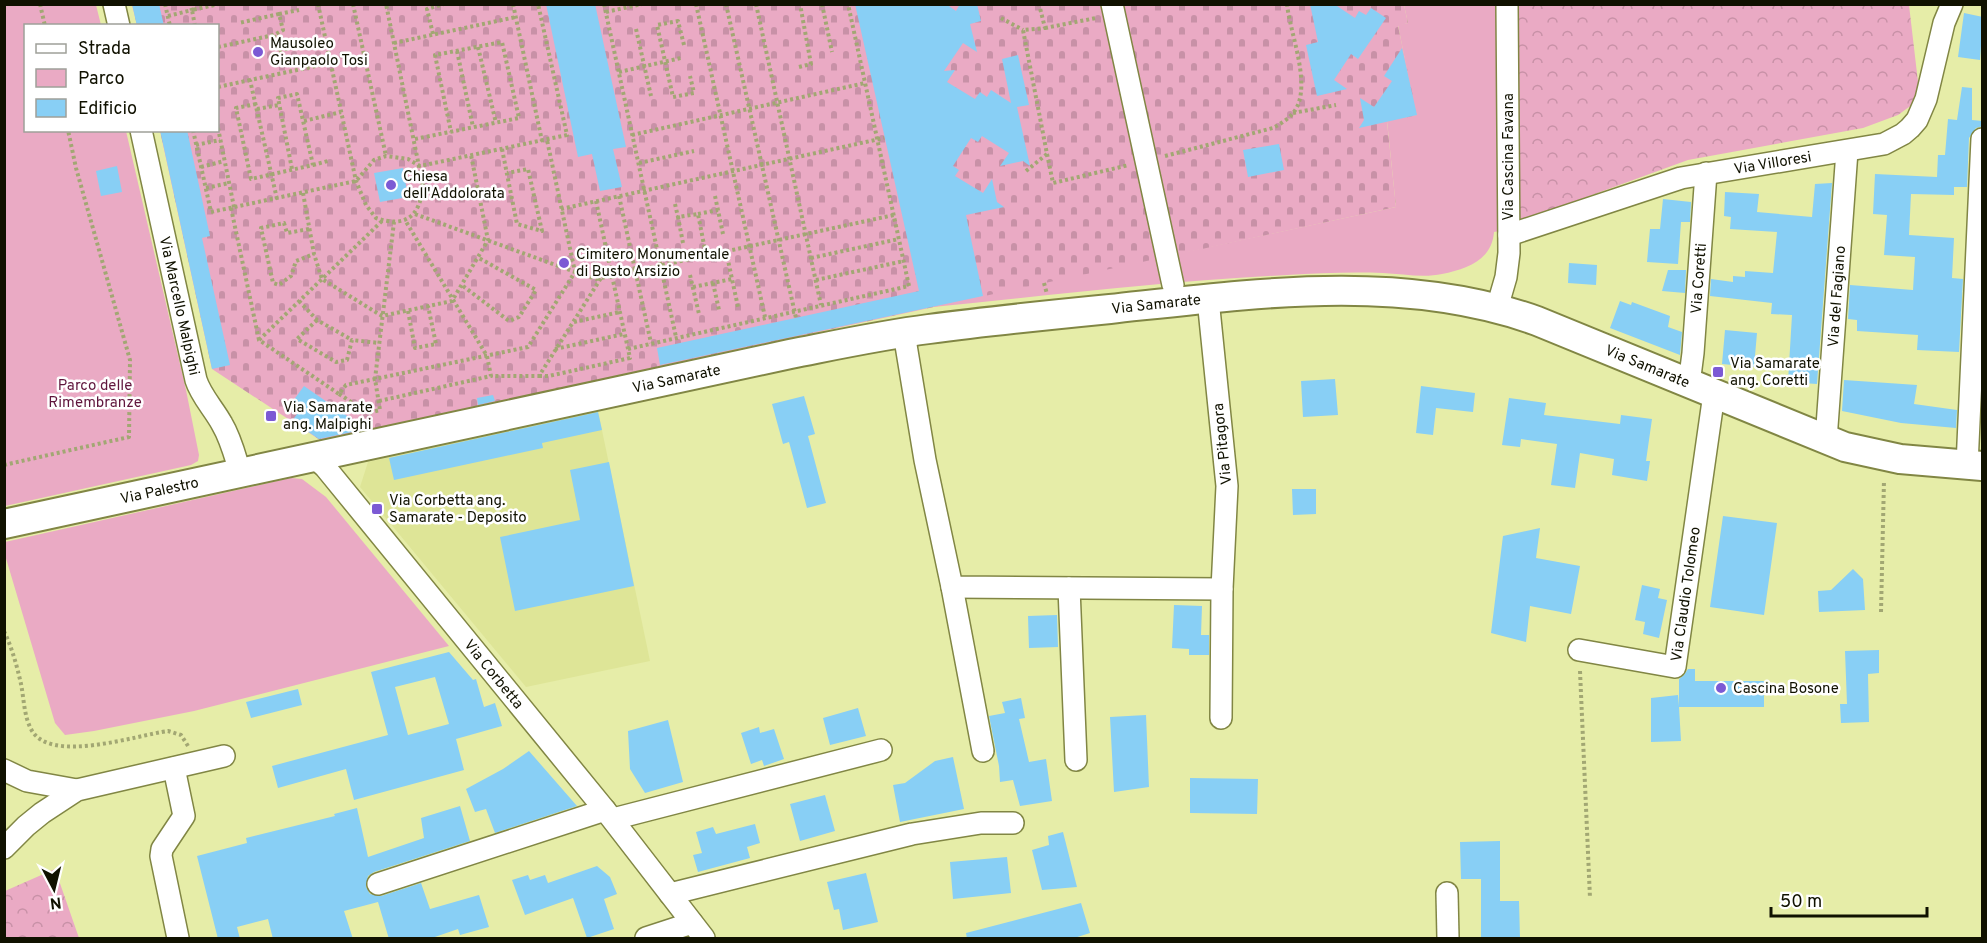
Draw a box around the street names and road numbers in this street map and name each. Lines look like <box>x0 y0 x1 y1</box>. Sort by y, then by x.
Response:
street label: Via Cascina Favana <box>1500 93 1519 221</box>
street label: Via Villoresi <box>1733 148 1813 180</box>
street label: Via Marcello Malpighi <box>154 235 203 378</box>
street label: Via Coretti <box>1688 242 1712 315</box>
street label: Via del Fagiano <box>1825 245 1851 348</box>
street label: Via Samarate <box>1111 291 1202 320</box>
street label: Via Samarate <box>1602 342 1692 393</box>
street label: Via Samarate <box>631 361 723 399</box>
street label: Via Pitagora <box>1210 402 1237 486</box>
street label: Via Palestro <box>119 474 201 510</box>
street label: Via Claudio Tolomeo <box>1668 526 1706 663</box>
street label: Via Corbetta <box>459 636 527 714</box>

